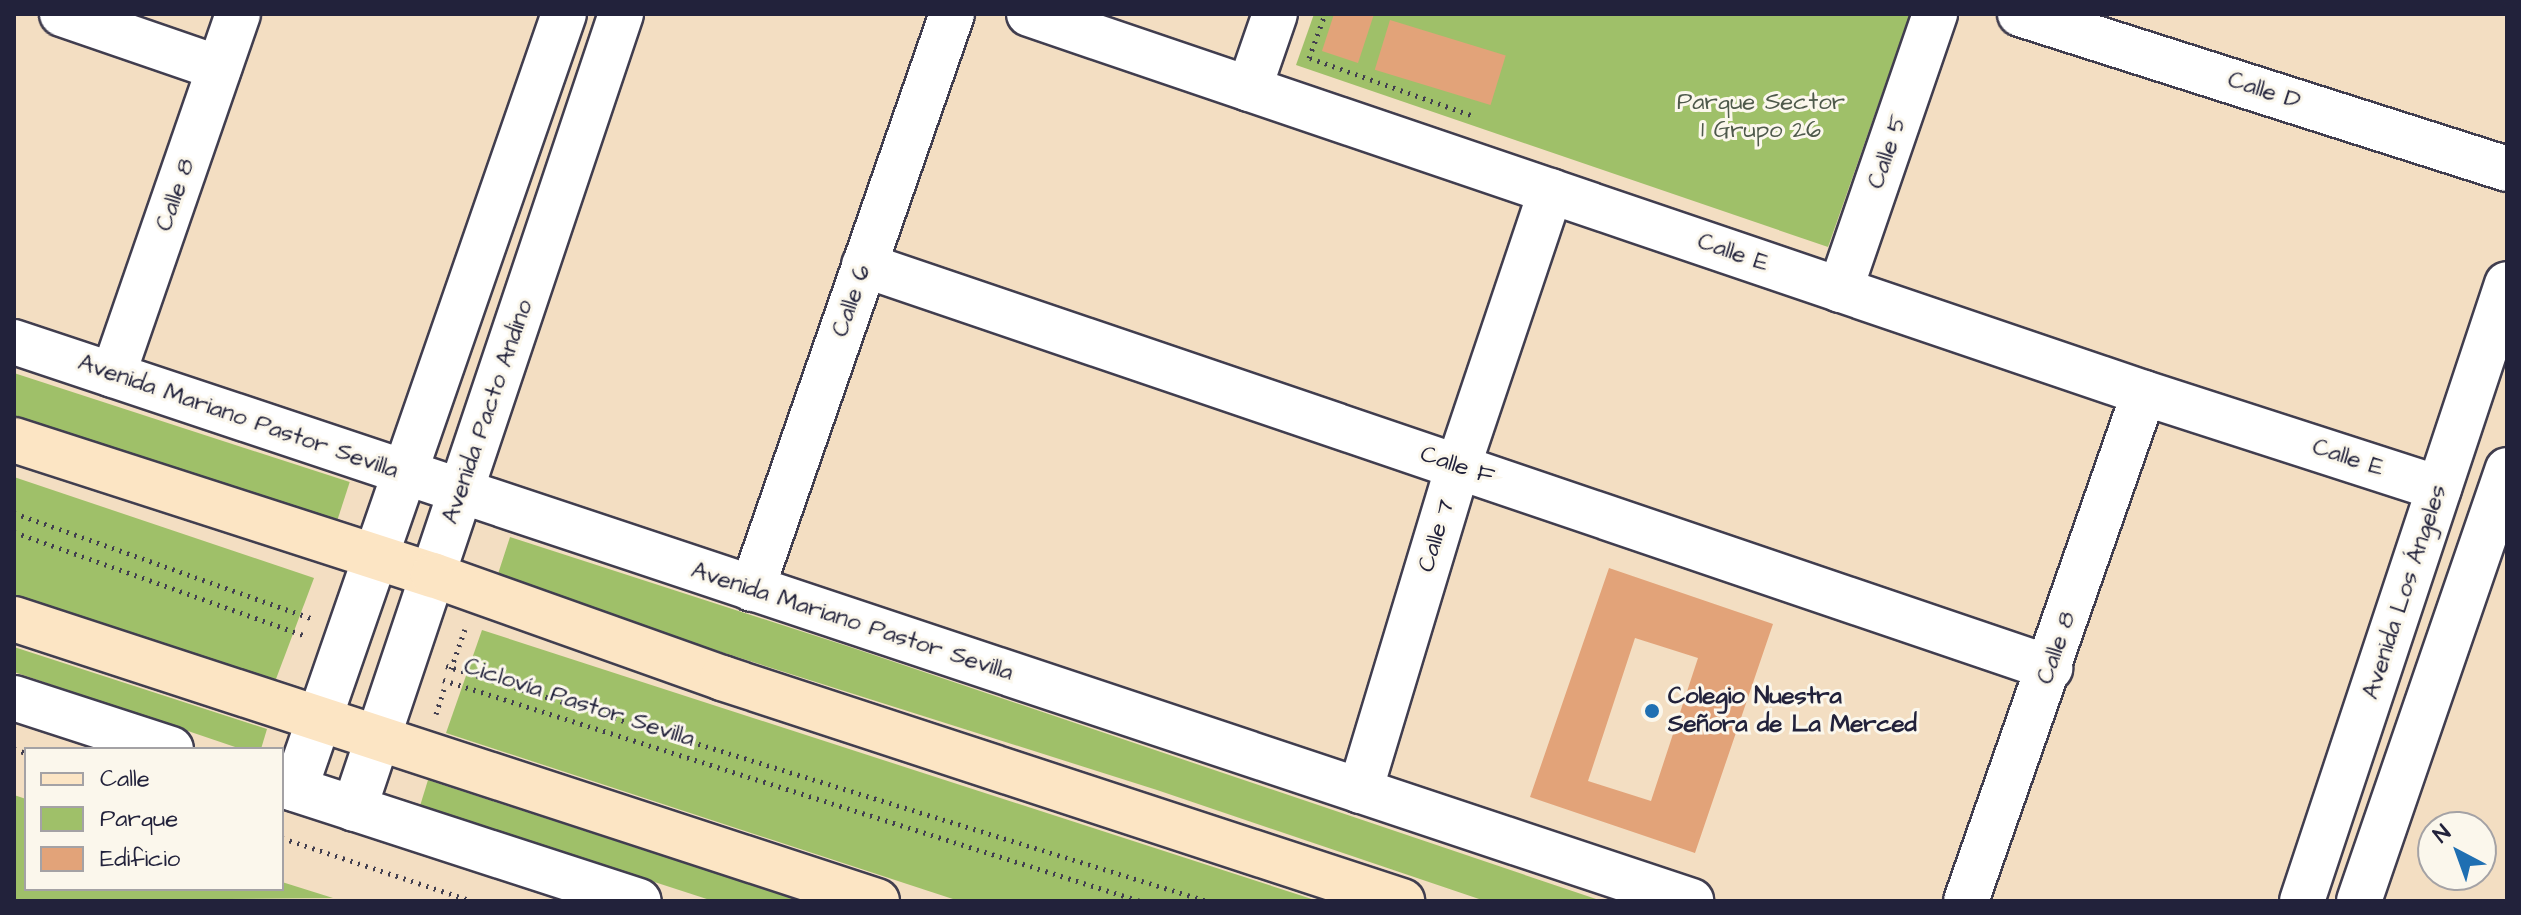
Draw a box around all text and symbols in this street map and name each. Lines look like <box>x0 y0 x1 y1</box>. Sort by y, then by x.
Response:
street label: Calle D <box>2224 66 2304 116</box>
park label: Parque Sector 1 Grupo 26 <box>1677 89 1845 145</box>
street label: Calle 5 <box>1862 111 1914 193</box>
street label: Calle 8 <box>150 155 202 235</box>
street label: Calle E <box>1694 227 1772 279</box>
street label: Calle 6 <box>826 261 878 341</box>
street label: Avenida Pacto Andino <box>436 296 540 528</box>
street label: Avenida Mariano Pastor Sevilla <box>74 349 402 485</box>
street label: Calle E <box>2309 433 2387 483</box>
street label: Calle F <box>1416 440 1498 492</box>
street label: Avenida Los Ángeles <box>2357 481 2453 703</box>
street label: Calle 7 <box>1412 496 1462 576</box>
street label: Avenida Mariano Pastor Sevilla <box>687 556 1017 688</box>
street label: Calle 8 <box>2031 608 2083 688</box>
street label: Ciclovía Pastor Sevilla <box>460 652 698 754</box>
place label: Colegio Nuestra Señora de La Merced <box>1668 683 1917 739</box>
marker: Colegio Nuestra Señora de La Merced <box>1643 702 1661 720</box>
legend <box>24 747 284 891</box>
text: Calle <box>100 762 150 796</box>
text: Parque <box>100 802 178 836</box>
north arrow <box>2417 811 2497 891</box>
text: N <box>2427 818 2458 850</box>
text: Edificio <box>100 842 180 876</box>

